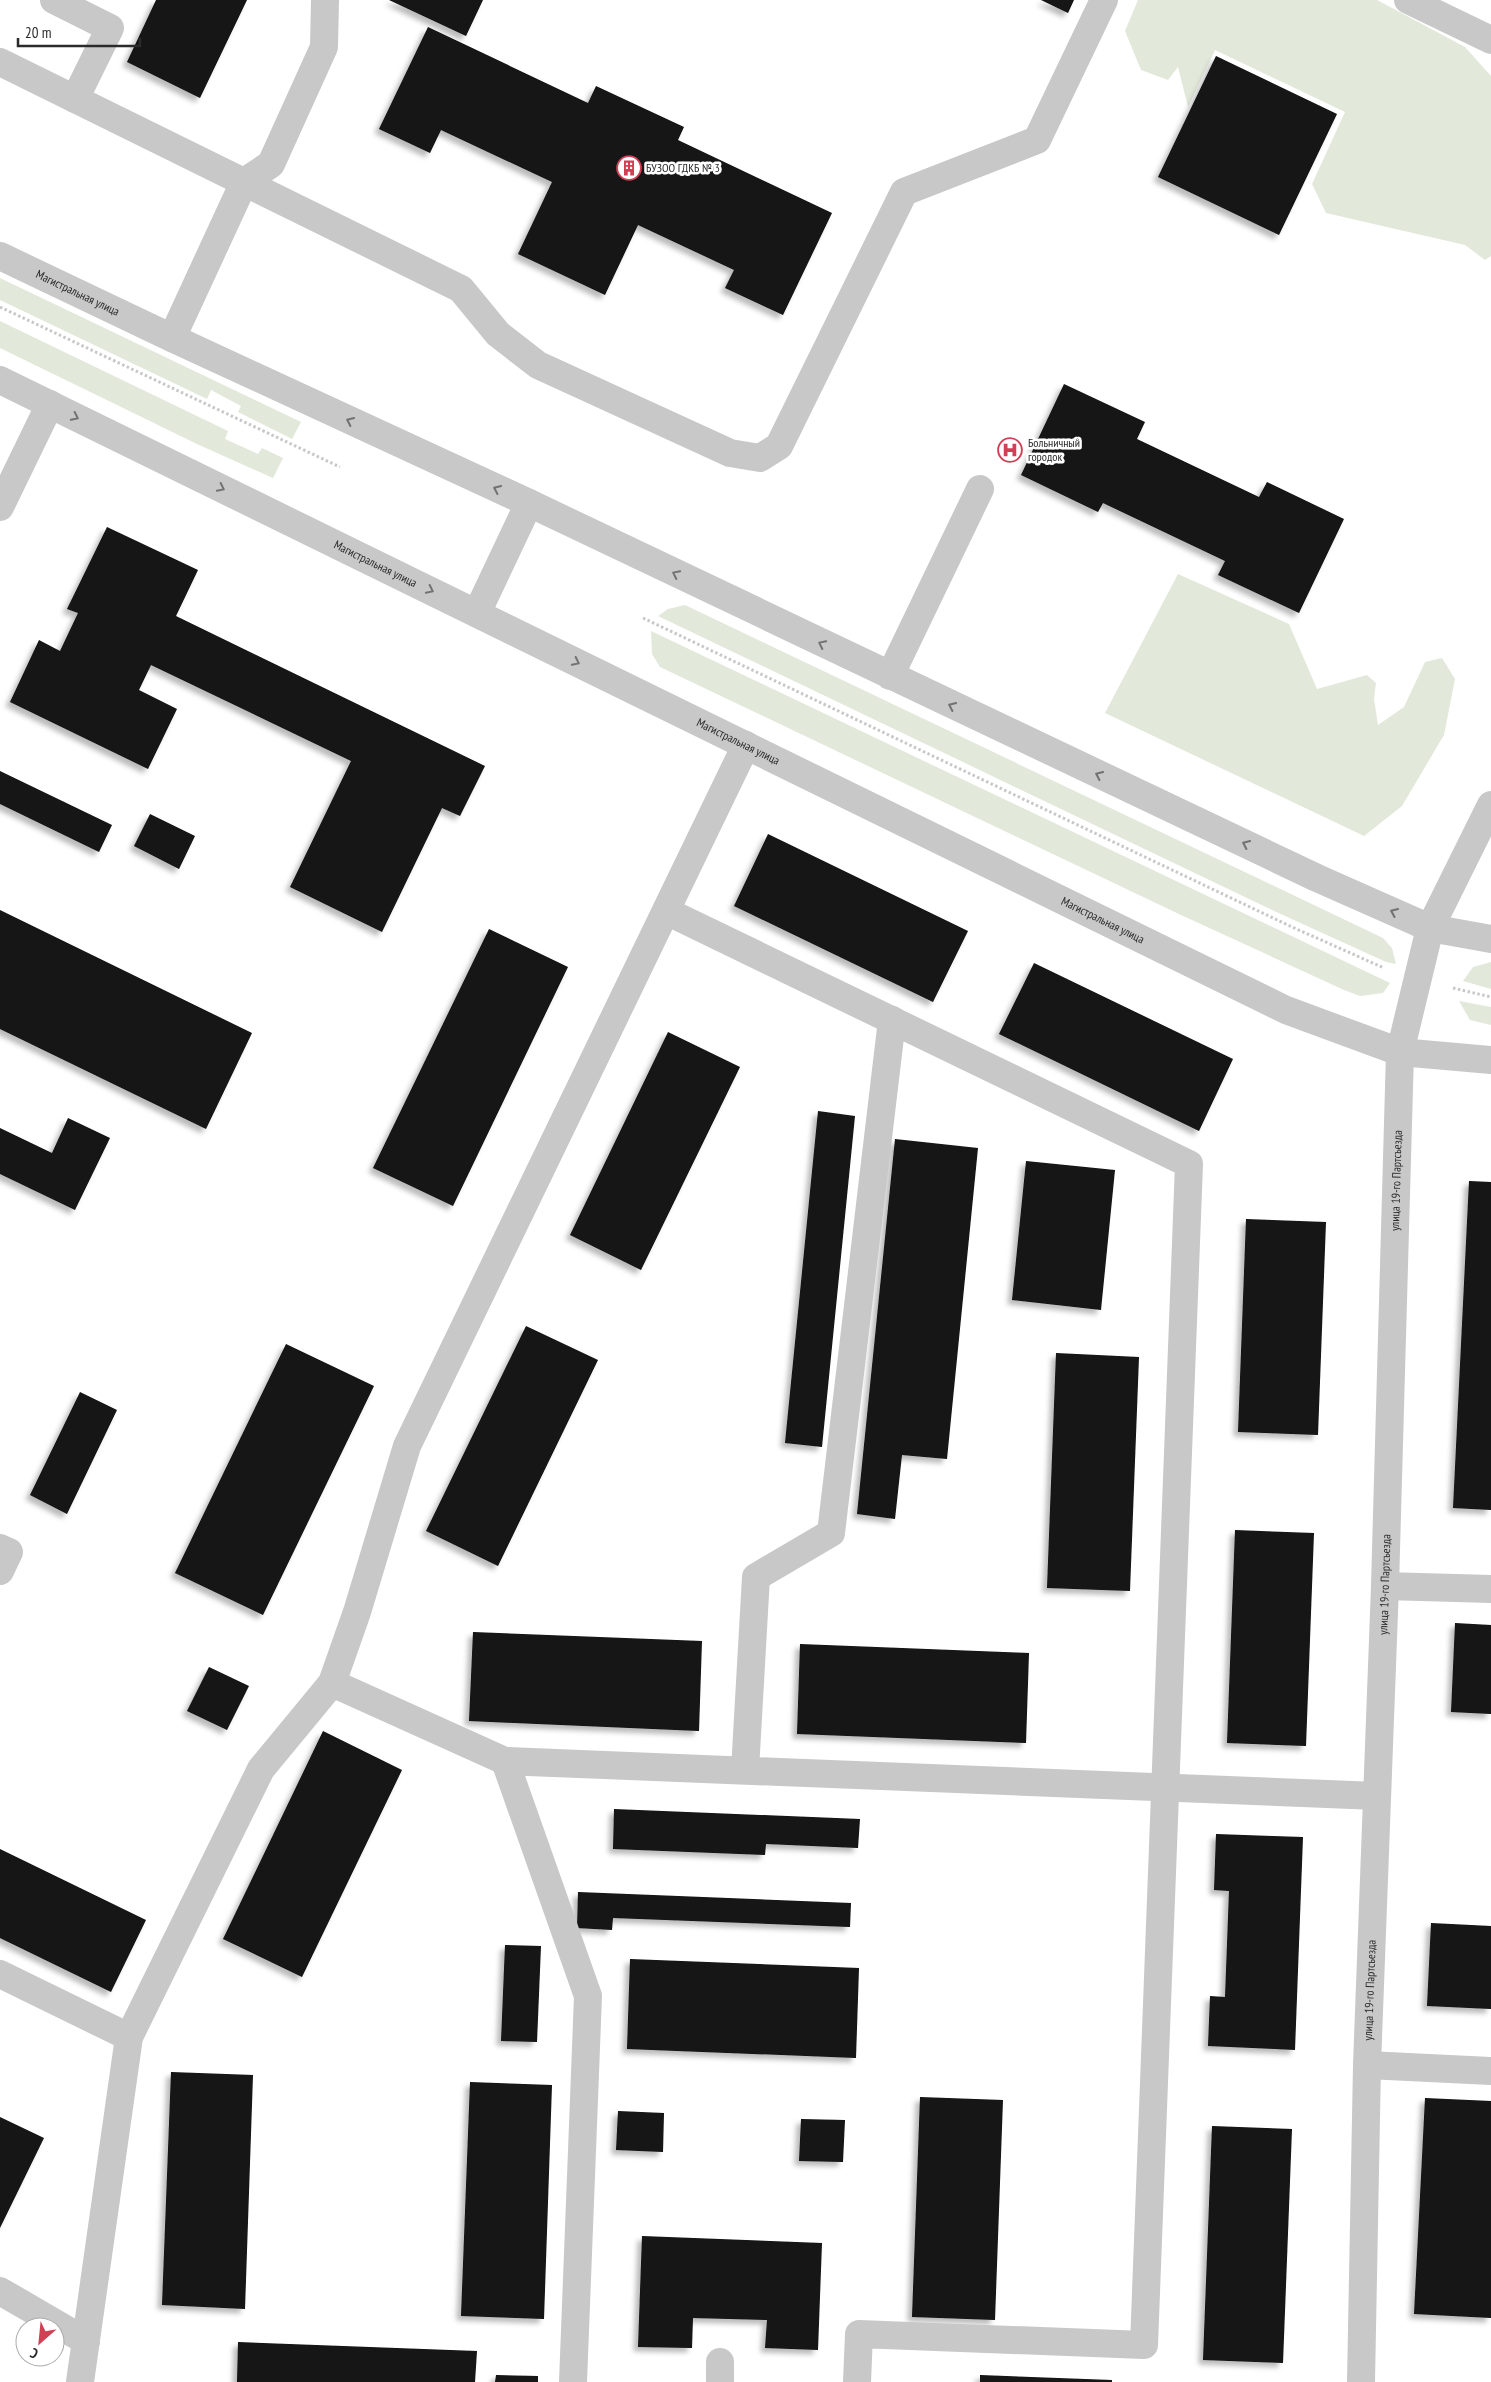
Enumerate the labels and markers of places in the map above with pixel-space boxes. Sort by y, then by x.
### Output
building icon: БУЗОО ГДКБ № 3 [616,155,642,181]
place label: БУЗОО ГДКБ № 3 [646,160,720,175]
place label: Больничный городок [1028,435,1080,464]
hospital icon: Больничный городок [997,437,1023,463]

